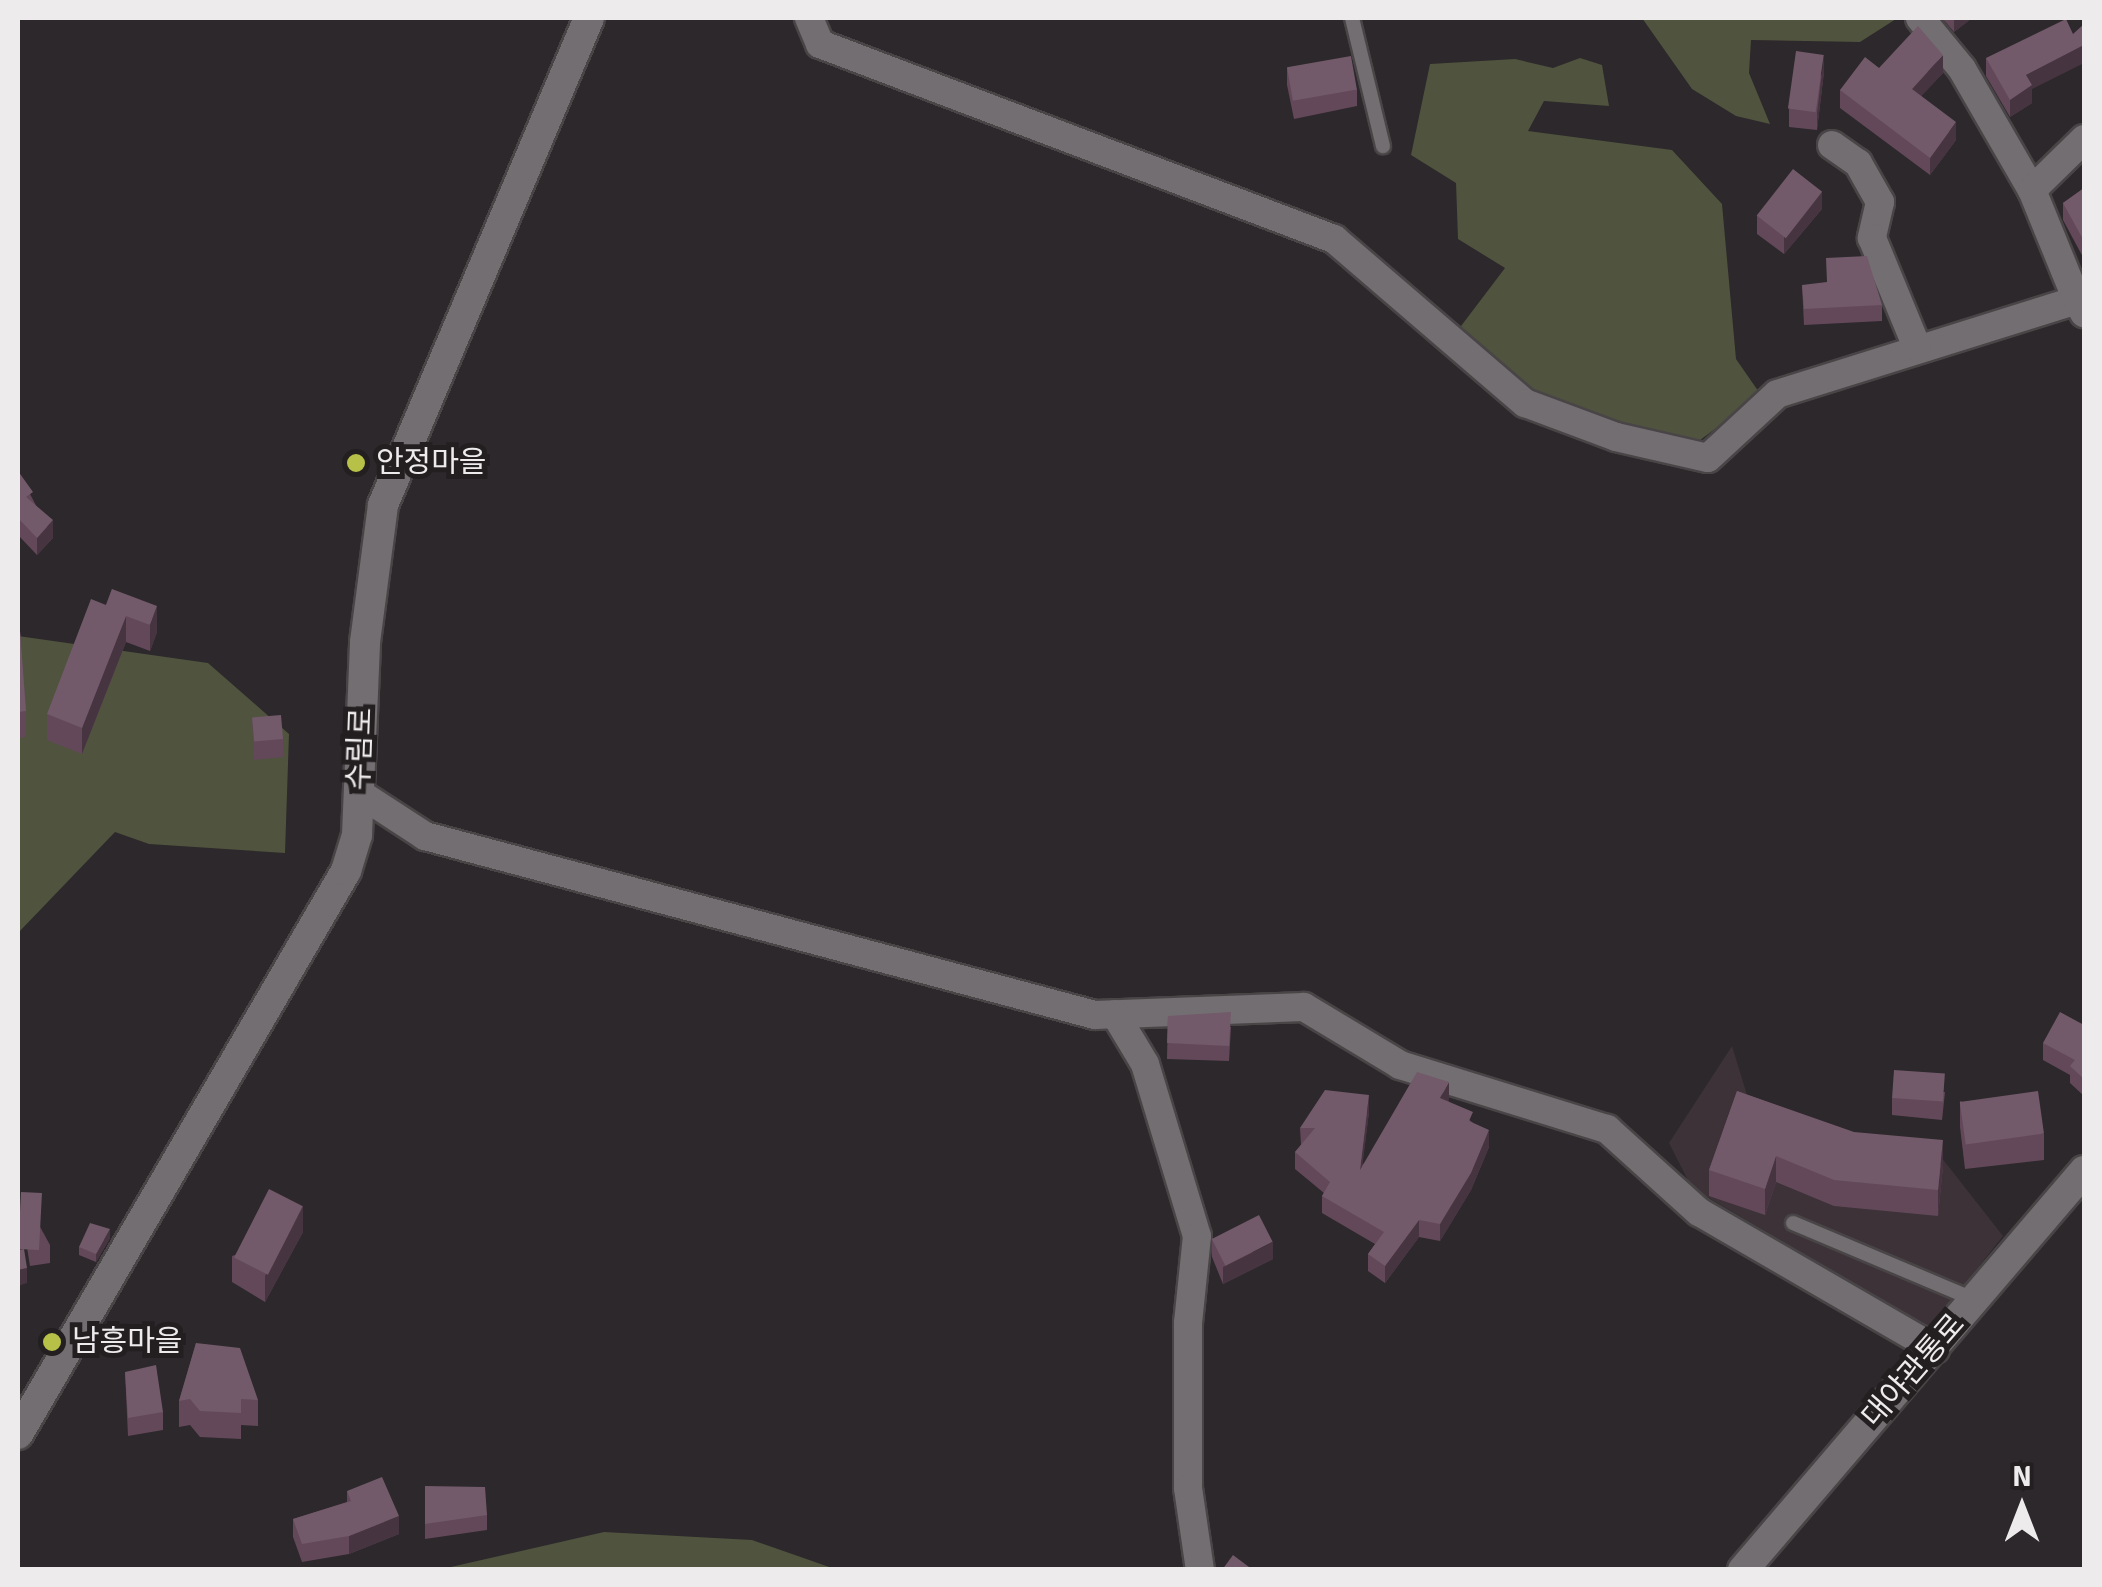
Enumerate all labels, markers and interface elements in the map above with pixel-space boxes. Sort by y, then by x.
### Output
place label: 안정마을 [376,445,486,481]
marker: 안정마을 [345,452,367,474]
street label: 수림로 [342,707,380,791]
street label: 대야관통로 [1855,1307,1973,1435]
place label: 남흥마을 [72,1324,182,1360]
marker: 남흥마을 [41,1331,63,1353]
north arrow [1972,1457,2072,1557]
text: N [2012,1460,2032,1494]

